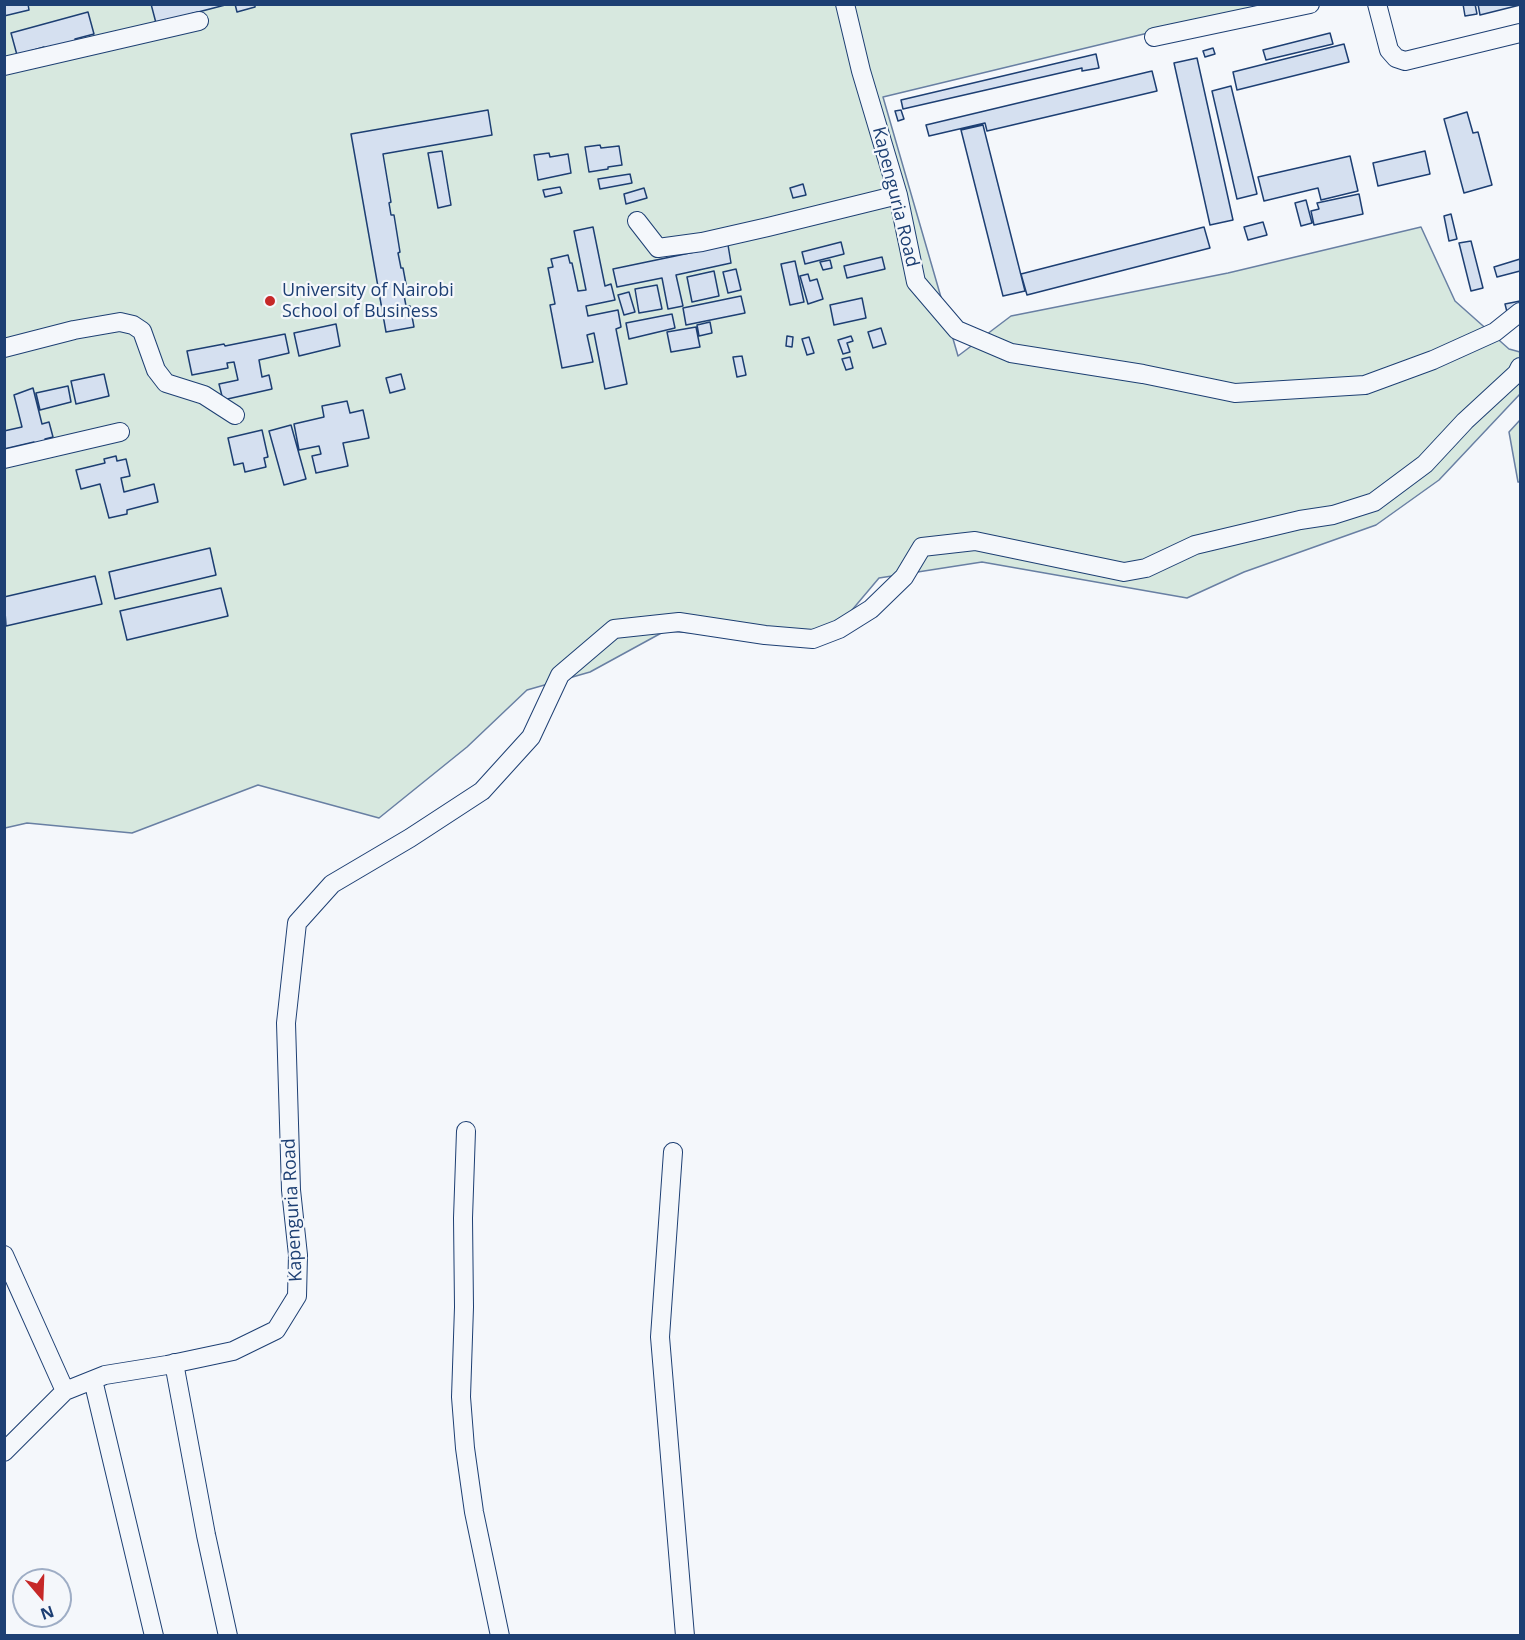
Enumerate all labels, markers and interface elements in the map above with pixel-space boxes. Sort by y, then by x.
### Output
street label: Kapenguria Road [867,125,923,269]
place label: University of Nairobi School of Business [282,280,454,322]
marker: University of Nairobi School of Business [263,294,277,308]
street label: Kapenguria Road [278,1138,308,1282]
north arrow [12,1568,72,1628]
text: N [37,1601,57,1626]

